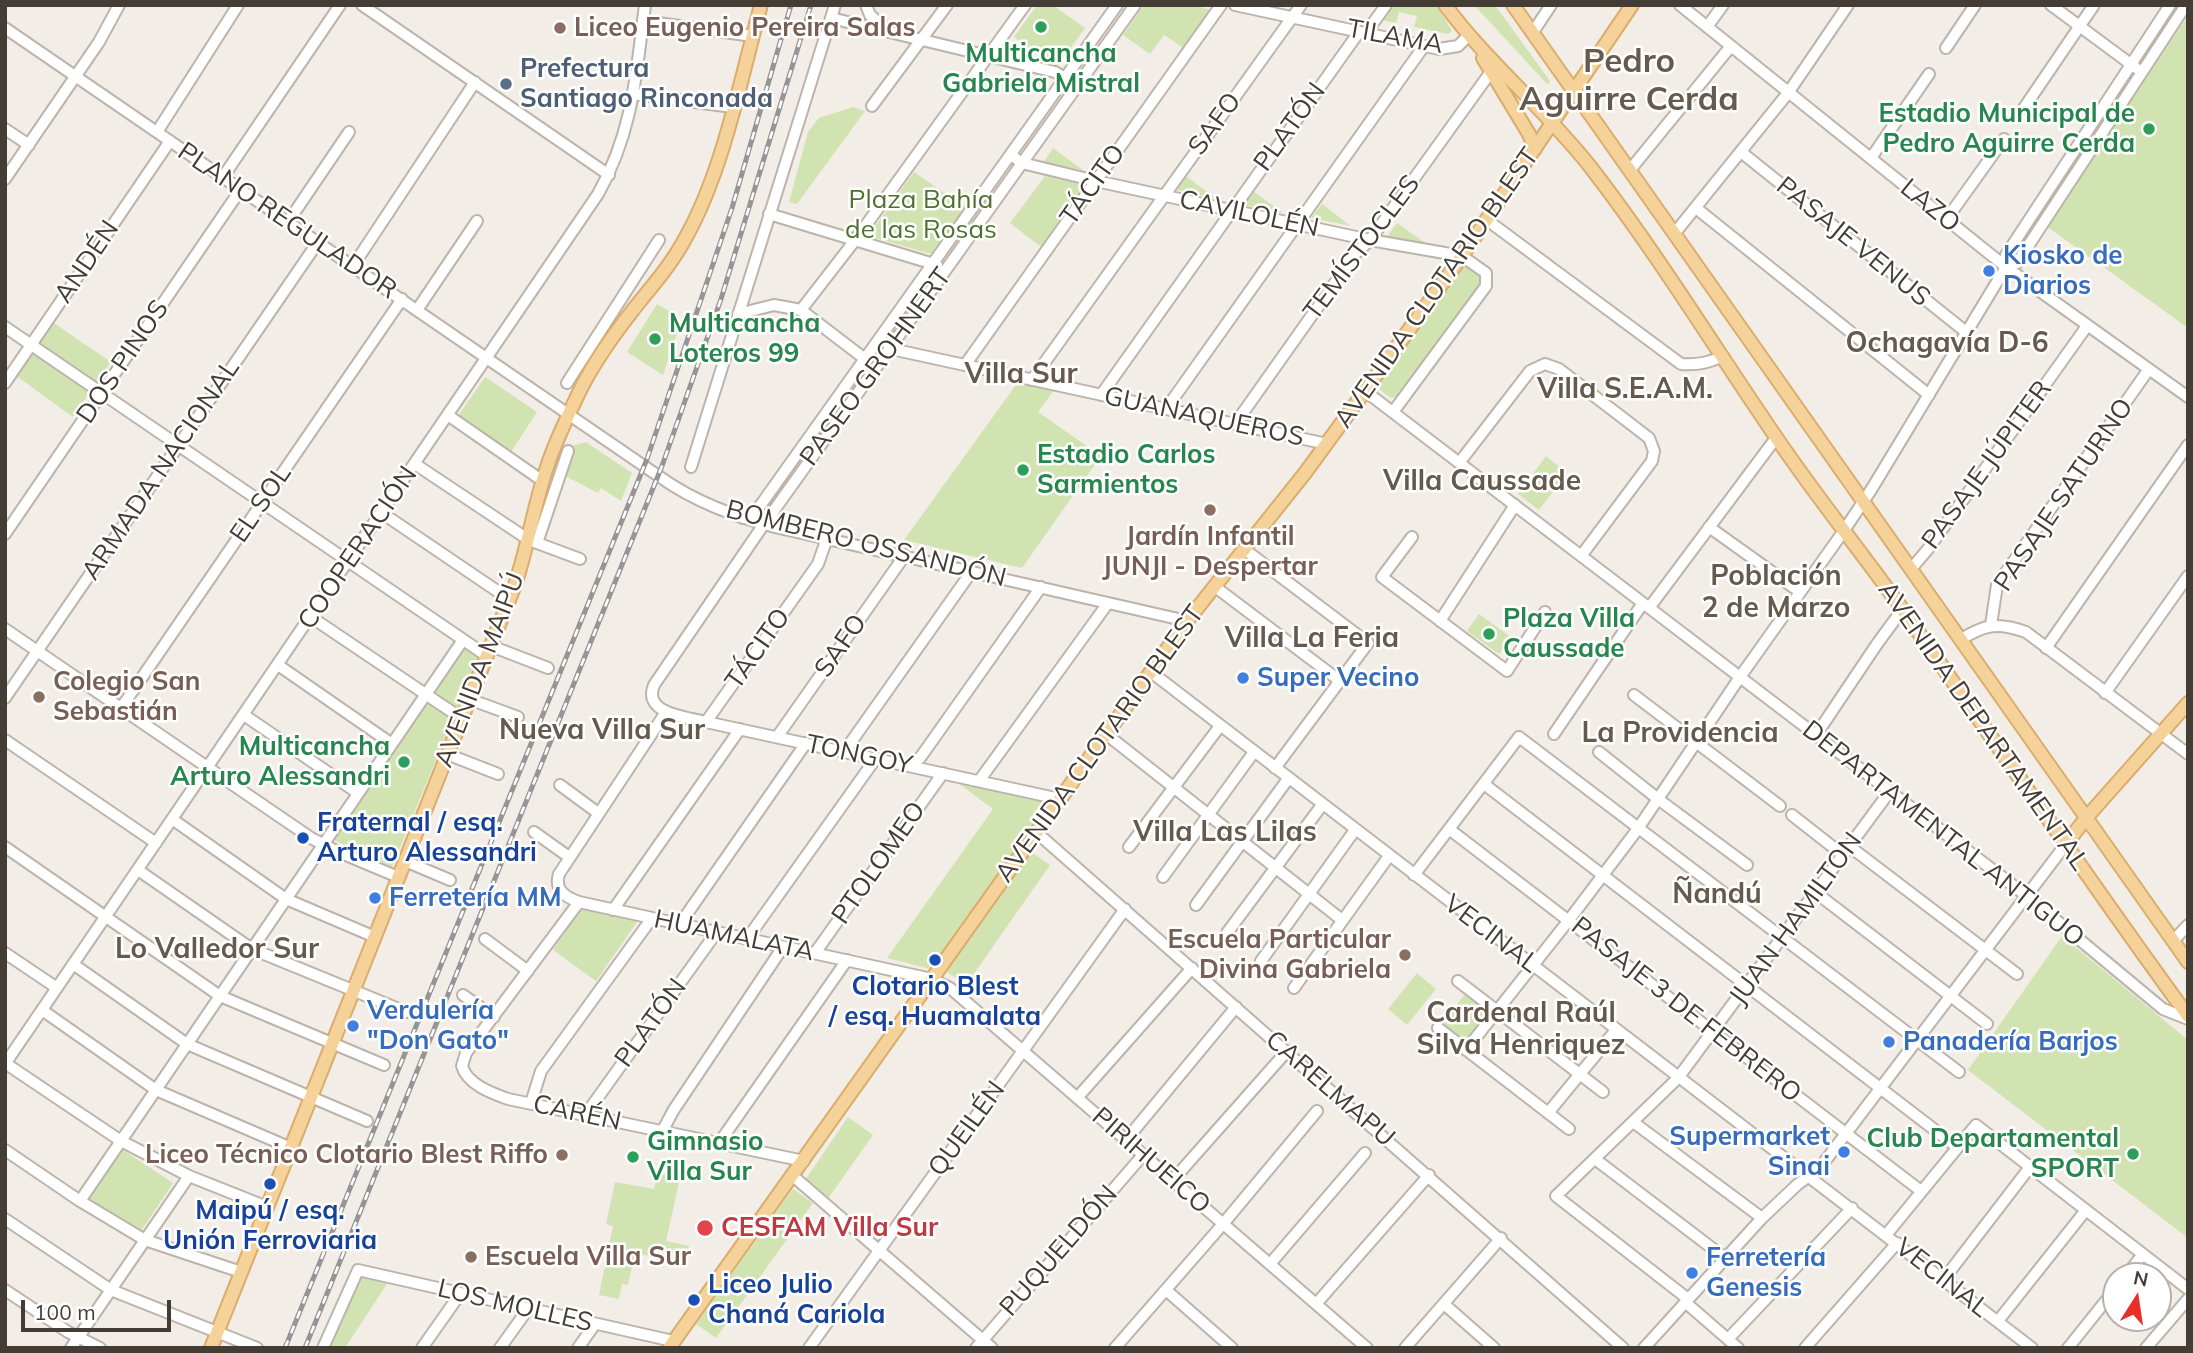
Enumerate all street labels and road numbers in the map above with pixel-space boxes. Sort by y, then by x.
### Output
street label: TILAMA [1345,13,1445,61]
street label: PLATÓN [1247,77,1333,177]
street label: SAFO [1182,87,1248,161]
street label: PLANO REGULADOR [172,136,402,306]
street label: TÁCITO [1054,139,1132,231]
street label: AVENIDA CLOTARIO BLEST [1328,142,1546,434]
street label: TEMÍSTOCLES [1297,169,1427,327]
street label: PASAJE VENUS [1770,171,1936,313]
street label: LAZO [1894,173,1966,239]
street label: CAVILOLÉN [1176,184,1322,244]
street label: ANDÉN [48,215,126,309]
street label: PASEO GROHNERT [794,262,958,472]
street label: DOS PINOS [70,294,176,430]
street label: ARMADA NACIONAL [76,354,246,586]
street label: PASAJE JÚPITER [1915,375,2059,555]
street label: GUANAQUEROS [1101,381,1307,453]
street label: PASAJE SATURNO [1988,393,2140,597]
street label: EL SOL [224,459,298,549]
street label: COOPERACIÓN [292,460,424,636]
street label: BOMBERO OSSANDÓN [723,494,1009,594]
street label: AVENIDA MAIPÚ [428,568,532,772]
street label: AVENIDA DEPARTAMENTAL [1871,576,2095,876]
street label: AVENIDA CLOTARIO BLEST [989,599,1211,889]
street label: TÁCITO [719,603,797,695]
street label: SAFO [808,609,874,683]
street label: DEPARTAMENTAL ANTIGUO [1796,714,2090,954]
street label: TONGOY [803,729,915,781]
street label: PTOLOMEO [826,796,932,930]
street label: JUAN HAMILTON [1723,827,1869,1011]
street label: VECINAL [1437,888,1545,980]
street label: HUAMALATA [651,904,817,968]
street label: PASAJE 3 DE FEBRERO [1565,911,1807,1109]
street label: PLATÓN [608,973,694,1073]
street label: CARELMAPU [1259,1024,1401,1154]
street label: QUEILÉN [922,1075,1012,1183]
street label: CARÉN [530,1088,624,1138]
street label: PIRIHUEICO [1085,1101,1217,1221]
street label: PUQUELDÓN [994,1179,1124,1323]
street label: VECINAL [1889,1232,1995,1324]
street label: LOS MOLLES [434,1273,596,1339]

